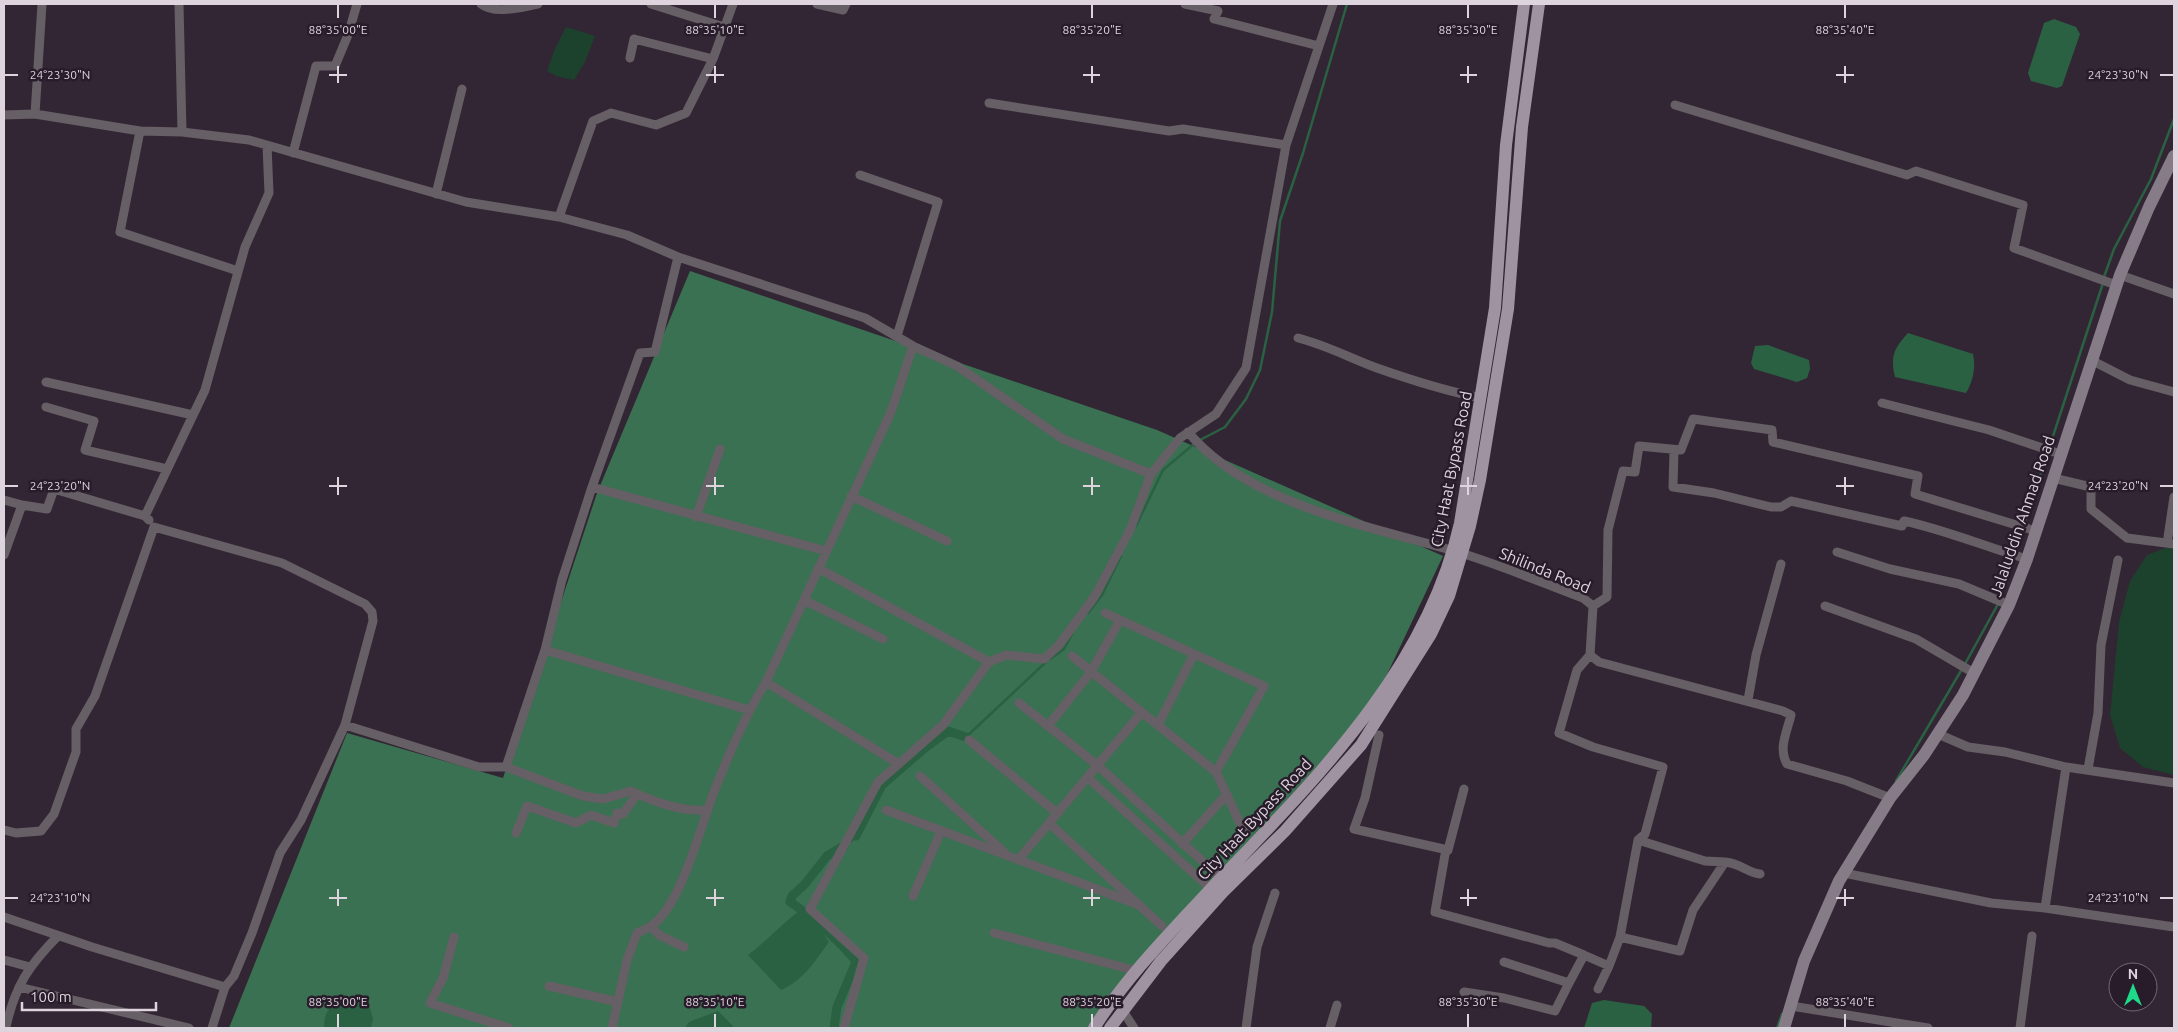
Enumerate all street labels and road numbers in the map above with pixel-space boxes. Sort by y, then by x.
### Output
street label: City Haat Bypass Road [1427,389,1475,549]
street label: Jalaluddin Ahmad Road [1986,433,2058,599]
street label: Shilinda Road [1497,544,1593,596]
street label: City Haat Bypass Road [1193,755,1315,883]

